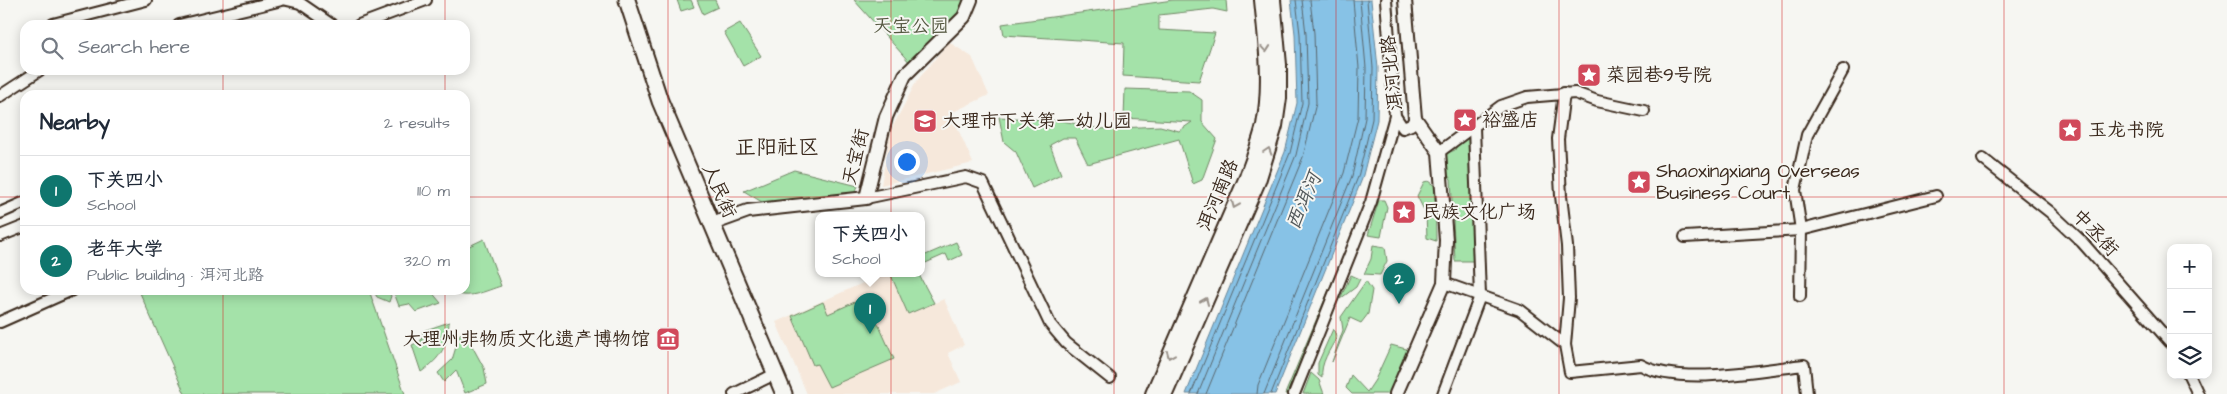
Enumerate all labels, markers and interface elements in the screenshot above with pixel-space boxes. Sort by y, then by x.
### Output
park label: 天宝公园 [873,13,949,40]
search box [20,20,470,75]
icon: search [38,34,66,62]
text: Search here [78,34,190,61]
street label: 洱河北路 [1375,34,1409,112]
one-way arrow [1261,45,1272,53]
place icon: 菜园巷9号院 [1576,62,1602,88]
place label: 菜园巷9号院 [1606,62,1712,89]
place icon: 裕盛店 [1452,107,1478,133]
place label: 裕盛店 [1482,107,1539,134]
text: Nearby [40,108,110,137]
school or university icon: 大理市下关第一幼儿园 [912,108,938,134]
place label: 大理市下关第一幼儿园 [942,108,1132,135]
text: 2 results [384,112,450,134]
place icon: 玉龙书院 [2057,117,2083,143]
place label: 玉龙书院 [2088,117,2164,144]
street label: 天宝街 [836,126,876,188]
district label: 正阳社区 [735,133,819,162]
one-way arrow [1262,147,1272,156]
your location [894,149,920,175]
street label: 洱河南路 [1191,155,1245,235]
place label: Shaoxingxiang Overseas Business Court [1656,158,1860,207]
street label: 人民街 [695,159,743,223]
water label: 西洱河 [1279,165,1330,234]
text: 下关四小 [87,167,163,194]
place icon: Shaoxingxiang Overseas Business Court [1626,169,1652,195]
text: 1 [55,180,57,202]
text: 110 m [417,180,450,202]
text: School [87,194,136,216]
place icon: 民族文化广场 [1391,199,1417,225]
place label: 民族文化广场 [1422,199,1536,226]
one-way arrow [1230,201,1240,209]
street label: 中丞街 [2065,203,2125,263]
popup [815,212,925,277]
text: 下关四小 [832,221,908,248]
text: 老年大学 [87,236,163,263]
map controls [2167,244,2212,379]
button: + [2167,244,2212,289]
text: School [832,248,881,270]
text: 2 [51,250,61,272]
text: 320 m [404,250,450,272]
pin: 2 [1383,263,1415,304]
text: Public building · 洱河北路 [87,264,264,286]
button: − [2167,289,2212,334]
pin: 1 [854,293,886,334]
one-way arrow [1199,297,1210,306]
place label: 大理州非物质文化遗产博物馆 [403,326,650,353]
museum icon: 大理州非物质文化遗产博物馆 [655,326,681,352]
button: layers [2167,334,2212,379]
one-way arrow [1165,350,1176,359]

